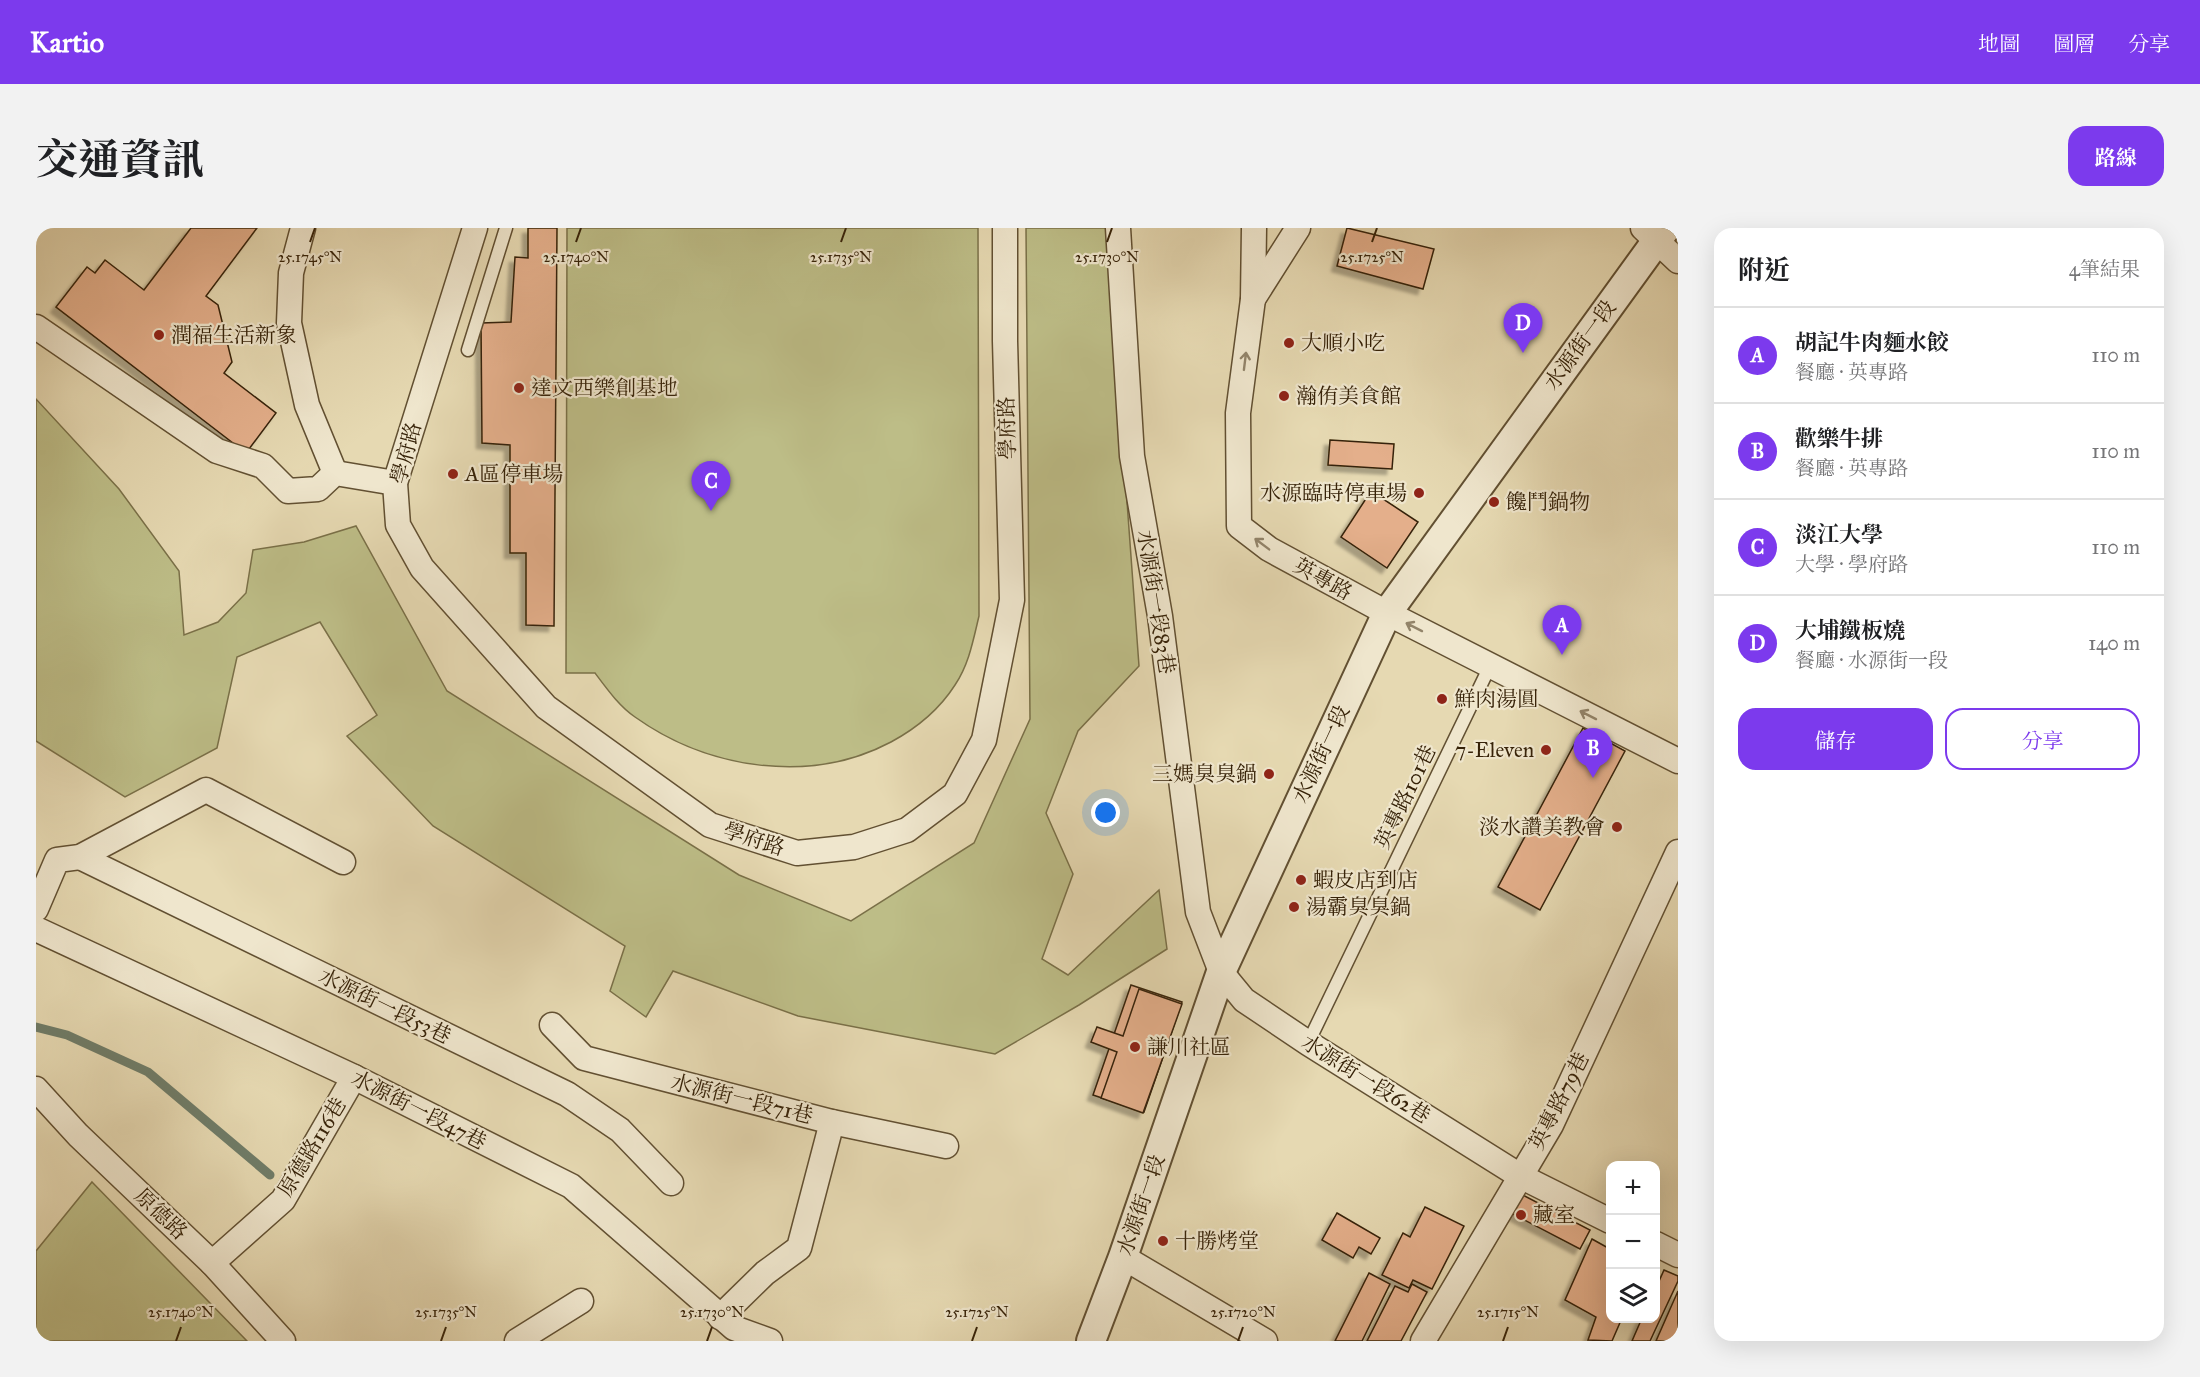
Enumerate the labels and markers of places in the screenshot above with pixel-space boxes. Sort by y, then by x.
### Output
pin: D [1504,304,1542,353]
place label: 潤福生活新象 [171,322,297,348]
marker: 潤福生活新象 [152,328,166,342]
place label: 大順小吃 [1301,330,1385,356]
marker: 大順小吃 [1282,336,1296,350]
place label: 達文西樂創基地 [531,375,678,401]
marker: 達文西樂創基地 [512,381,526,395]
place label: 瀚侑美食館 [1296,383,1401,409]
marker: 瀚侑美食館 [1277,389,1291,403]
place label: A區停車場 [464,461,563,487]
pin: C [692,462,730,511]
marker: A區停車場 [446,467,460,481]
place label: 水源臨時停車場 [1260,480,1407,506]
marker: 水源臨時停車場 [1412,486,1426,500]
place label: 饞鬥鍋物 [1506,489,1590,515]
marker: 饞鬥鍋物 [1487,495,1501,509]
pin: A [1542,606,1582,655]
place label: 鮮肉湯圓 [1454,686,1538,712]
marker: 鮮肉湯圓 [1435,692,1449,706]
pin: B [1574,728,1612,778]
place label: 7-Eleven [1455,737,1534,763]
marker: 7-Eleven [1539,743,1553,757]
place label: 三媽臭臭鍋 [1152,761,1257,787]
marker: 三媽臭臭鍋 [1262,767,1276,781]
place label: 淡水讚美教會 [1479,814,1605,840]
marker: 淡水讚美教會 [1610,820,1624,834]
place label: 蝦皮店到店 [1313,867,1418,893]
marker: 蝦皮店到店 [1294,873,1308,887]
place label: 湯霸臭臭鍋 [1306,894,1411,920]
marker: 湯霸臭臭鍋 [1287,900,1301,914]
place label: 謙川社區 [1147,1034,1231,1060]
marker: 謙川社區 [1128,1040,1142,1054]
place label: 藏室 [1533,1202,1575,1228]
marker: 藏室 [1514,1208,1528,1222]
place label: 十勝烤堂 [1175,1228,1259,1254]
marker: 十勝烤堂 [1156,1234,1170,1248]

